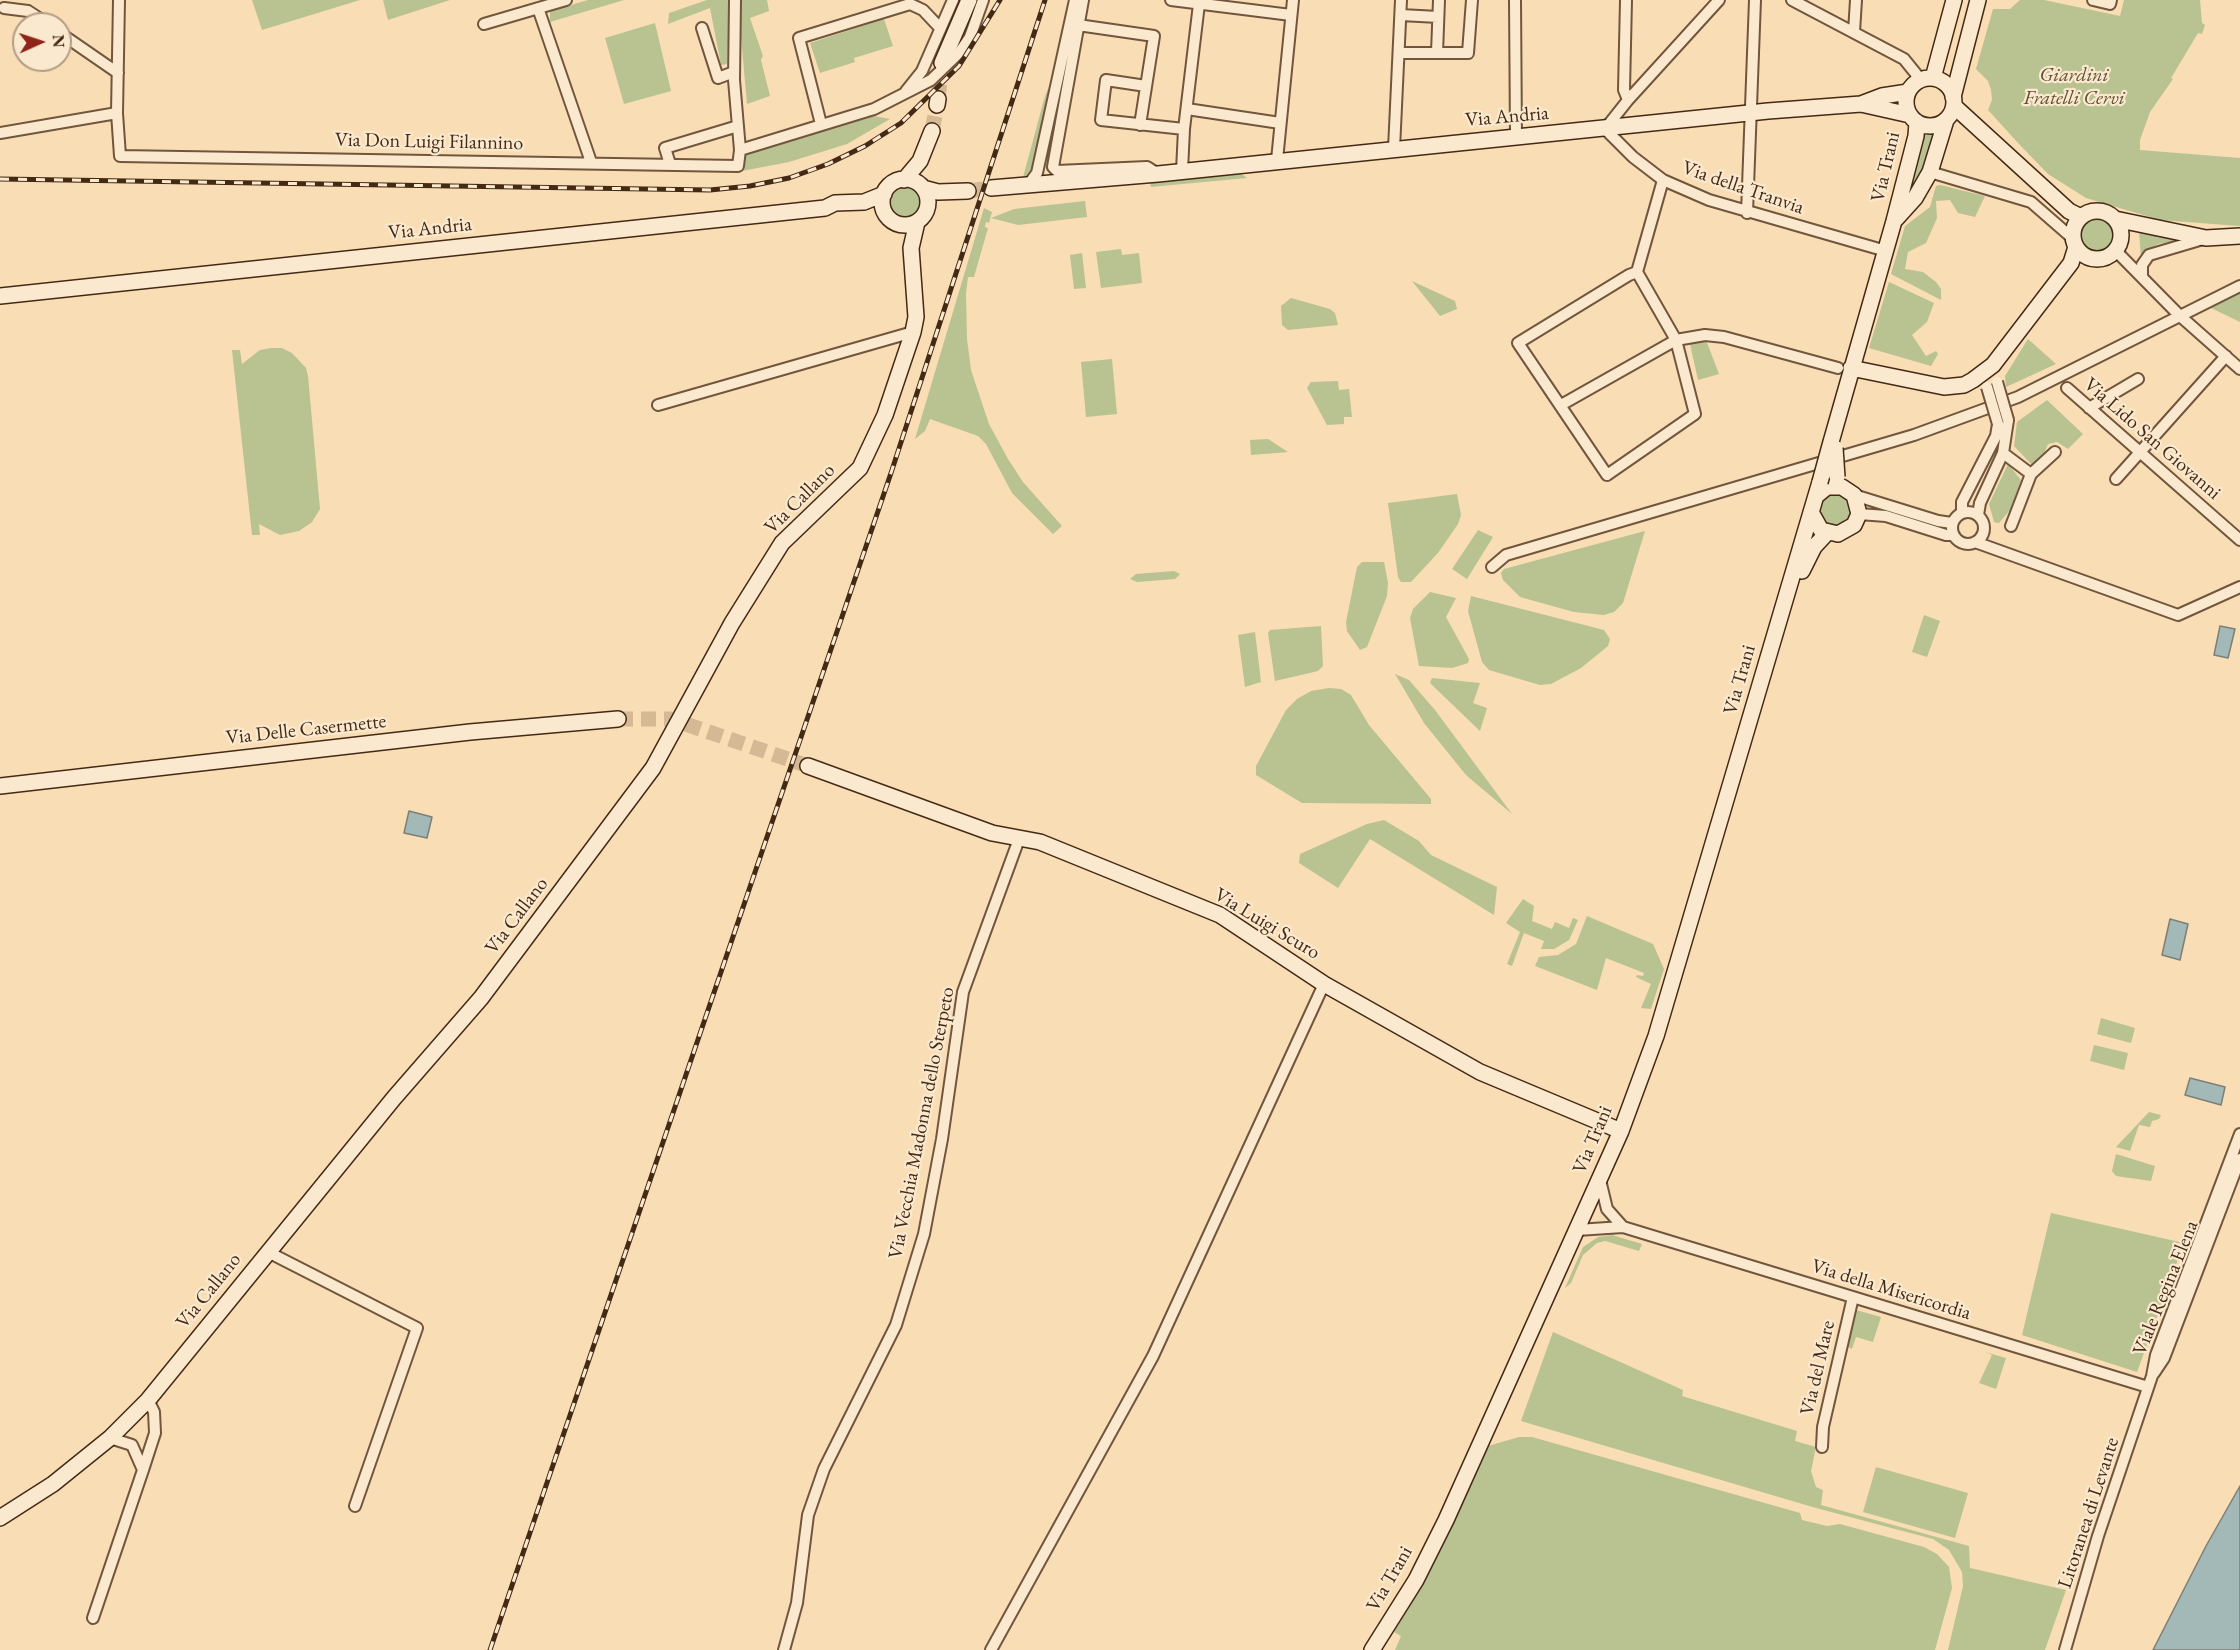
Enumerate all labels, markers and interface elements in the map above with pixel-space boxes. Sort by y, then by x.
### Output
north arrow [12,12,72,72]
text: N [48,34,69,48]
park label: Giardini Fratelli Cervi [2023,64,2125,111]
street label: Via Andria [1464,101,1550,133]
street label: Via Don Luigi Filannino [335,128,523,156]
street label: Via Trani [1866,129,1906,205]
street label: Via della Tranvia [1679,156,1807,220]
street label: Via Andria [387,213,473,245]
street label: Via Lido San Giovanni [2079,373,2225,505]
street label: Via Callano [760,459,840,539]
street label: Via Trani [1719,642,1761,718]
street label: Via Delle Casermette [225,710,387,750]
street label: Via Callano [480,873,554,959]
street label: Via Luigi Scuro [1210,883,1324,965]
street label: Via Vecchia Madonna dello Sterpeto [884,985,960,1261]
street label: Via Trani [1568,1102,1618,1178]
street label: Viale Regina Elena [2128,1217,2204,1359]
street label: Via Callano [171,1248,247,1334]
street label: Via della Misericordia [1808,1254,1974,1326]
street label: Via del Mare [1795,1318,1841,1418]
street label: Litoranea di Levante [2053,1434,2125,1592]
street label: Via Trani [1362,1542,1418,1616]

